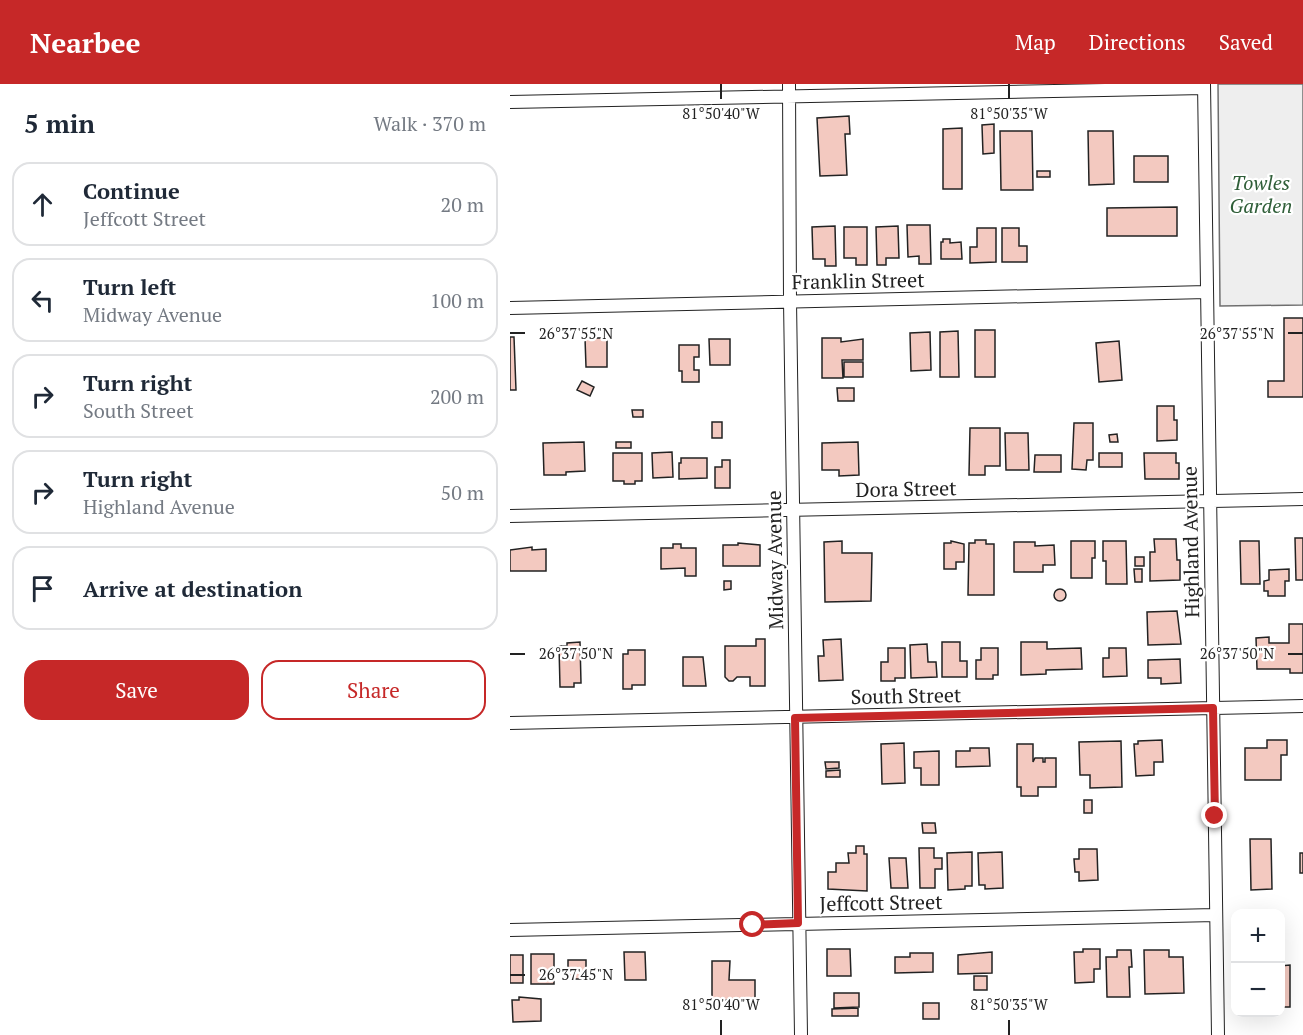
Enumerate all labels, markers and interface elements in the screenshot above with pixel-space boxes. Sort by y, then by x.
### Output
text: Nearbee [30,24,140,61]
text: Map [1015,28,1056,56]
text: Directions [1089,28,1186,56]
text: Saved [1219,28,1273,56]
text: 81°50'40"W [682,103,761,123]
text: 81°50'35"W [970,103,1049,123]
text: 5 min [24,106,95,140]
text: Walk · 370 m [374,110,486,137]
park label: Towles Garden [1230,169,1292,219]
text: Continue [83,176,180,205]
icon: ahead [26,188,59,221]
text: 20 m [441,191,484,218]
text: Jeffcott Street [83,205,206,232]
street label: Franklin Street [791,266,925,295]
text: Turn left [83,272,176,301]
icon: left [26,284,59,317]
text: 100 m [430,287,484,314]
text: Midway Avenue [83,301,222,328]
text: 26°37'55"N [539,323,613,343]
text: 26°37'55"N [1200,323,1274,343]
text: Turn right [83,368,192,397]
icon: right [26,380,59,413]
text: 200 m [430,383,484,410]
text: South Street [83,397,194,424]
text: Turn right [83,464,192,493]
street label: Highland Avenue [1176,466,1205,618]
street label: Dora Street [855,474,957,503]
icon: right [26,476,59,509]
text: 50 m [441,479,484,506]
street label: Midway Avenue [760,490,789,630]
text: Highland Avenue [83,493,235,520]
icon: arrive [26,572,59,605]
text: Arrive at destination [83,574,302,603]
text: 26°37'50"N [539,643,613,663]
text: 26°37'50"N [1200,643,1274,663]
button: Save [24,660,249,720]
button: Share [261,660,486,720]
street label: South Street [850,681,962,710]
route end [1201,802,1227,828]
street label: Jeffcott Street [819,888,943,917]
map controls [1231,909,1285,1017]
button: + [1231,909,1285,963]
route start [739,911,765,937]
button: − [1231,963,1285,1017]
text: 26°37'45"N [539,964,613,984]
text: 81°50'40"W [682,994,761,1014]
text: 81°50'35"W [970,994,1049,1014]

